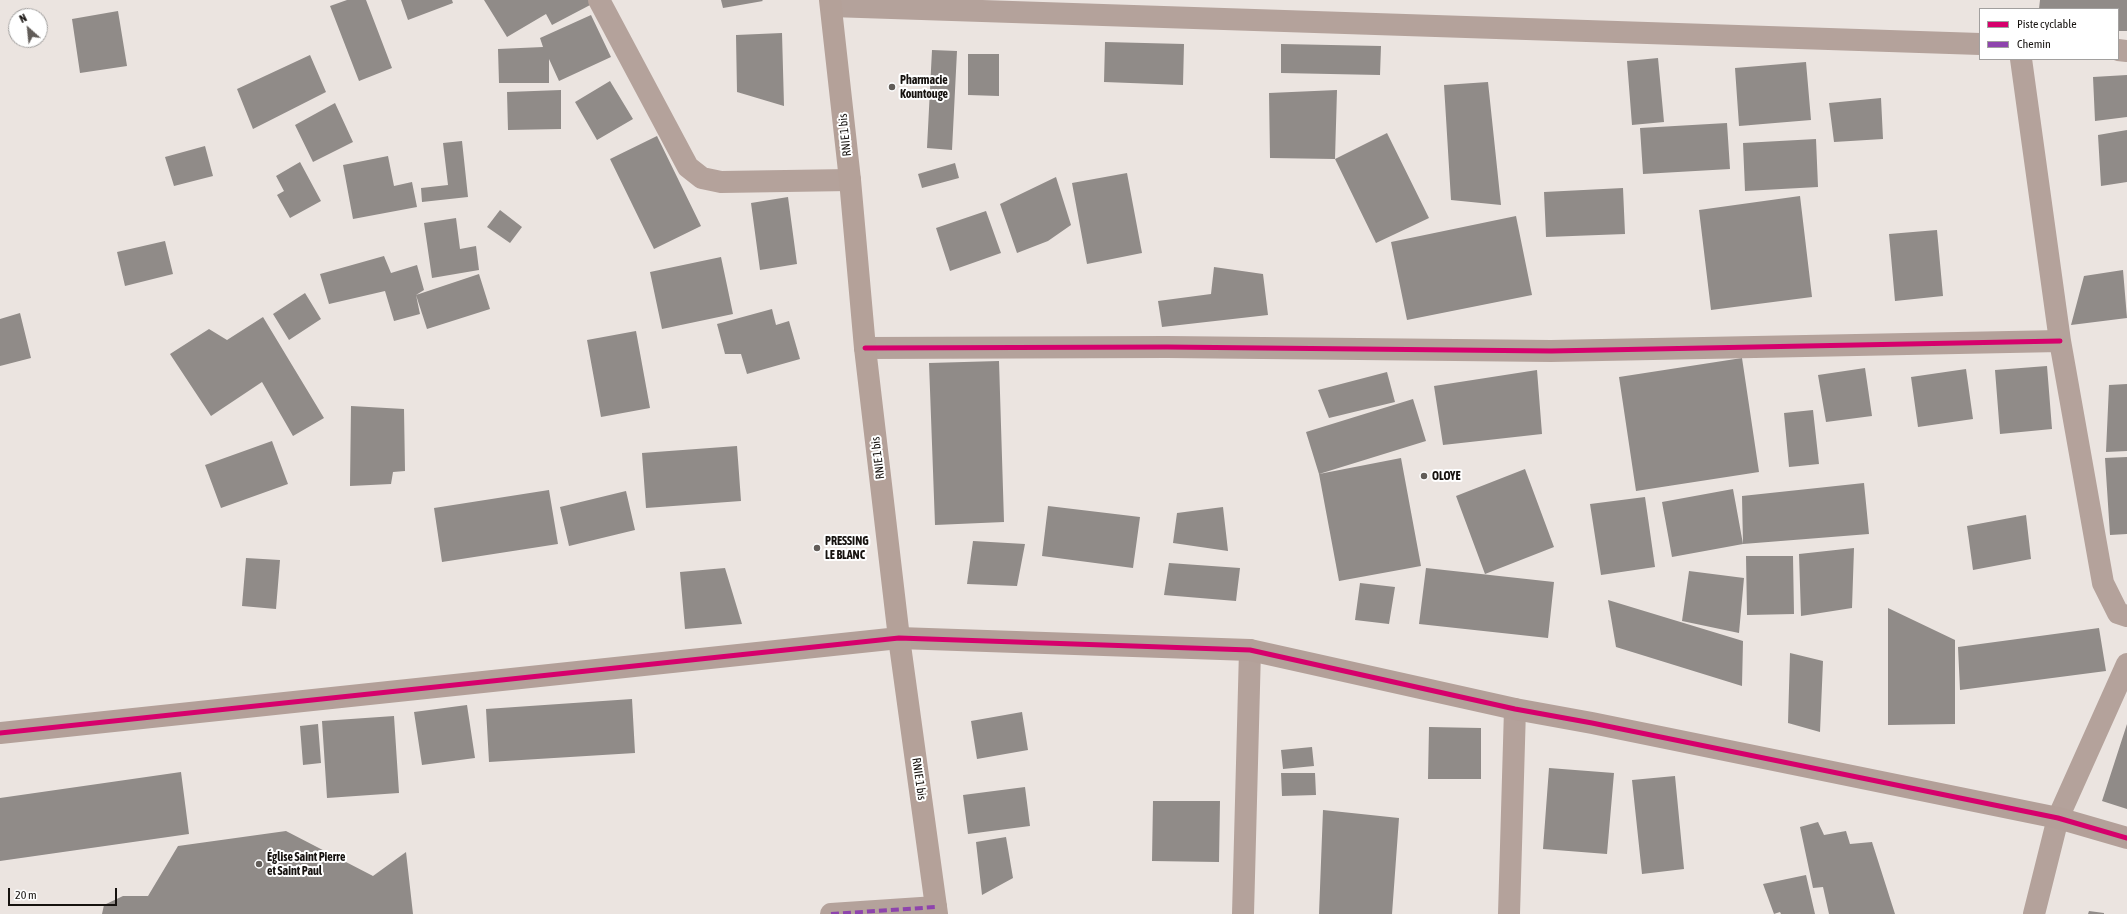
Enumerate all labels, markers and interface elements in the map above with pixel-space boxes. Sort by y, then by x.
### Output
north arrow [8,8,48,48]
legend [1979,8,2119,60]
text: N [17,11,29,25]
text: Piste cyclable [2017,17,2077,31]
text: Chemin [2017,37,2051,51]
place label: Pharmacie Kountouge [900,73,948,101]
marker: Pharmacie Kountouge [887,82,897,92]
street label: RNIE 1 bis [836,113,854,157]
street label: RNIE 1 bis [868,436,888,480]
place label: OLOYE [1432,469,1461,483]
marker: OLOYE [1419,471,1429,481]
place label: PRESSING LE BLANC [825,534,869,562]
marker: PRESSING LE BLANC [812,543,822,553]
street label: RNIE 1 bis [909,757,929,801]
place label: Église Saint Pierre et Saint Paul [267,850,345,878]
marker: Église Saint Pierre et Saint Paul [254,859,264,869]
scale bar [10,880,119,906]
text: 20 m [15,888,37,902]

